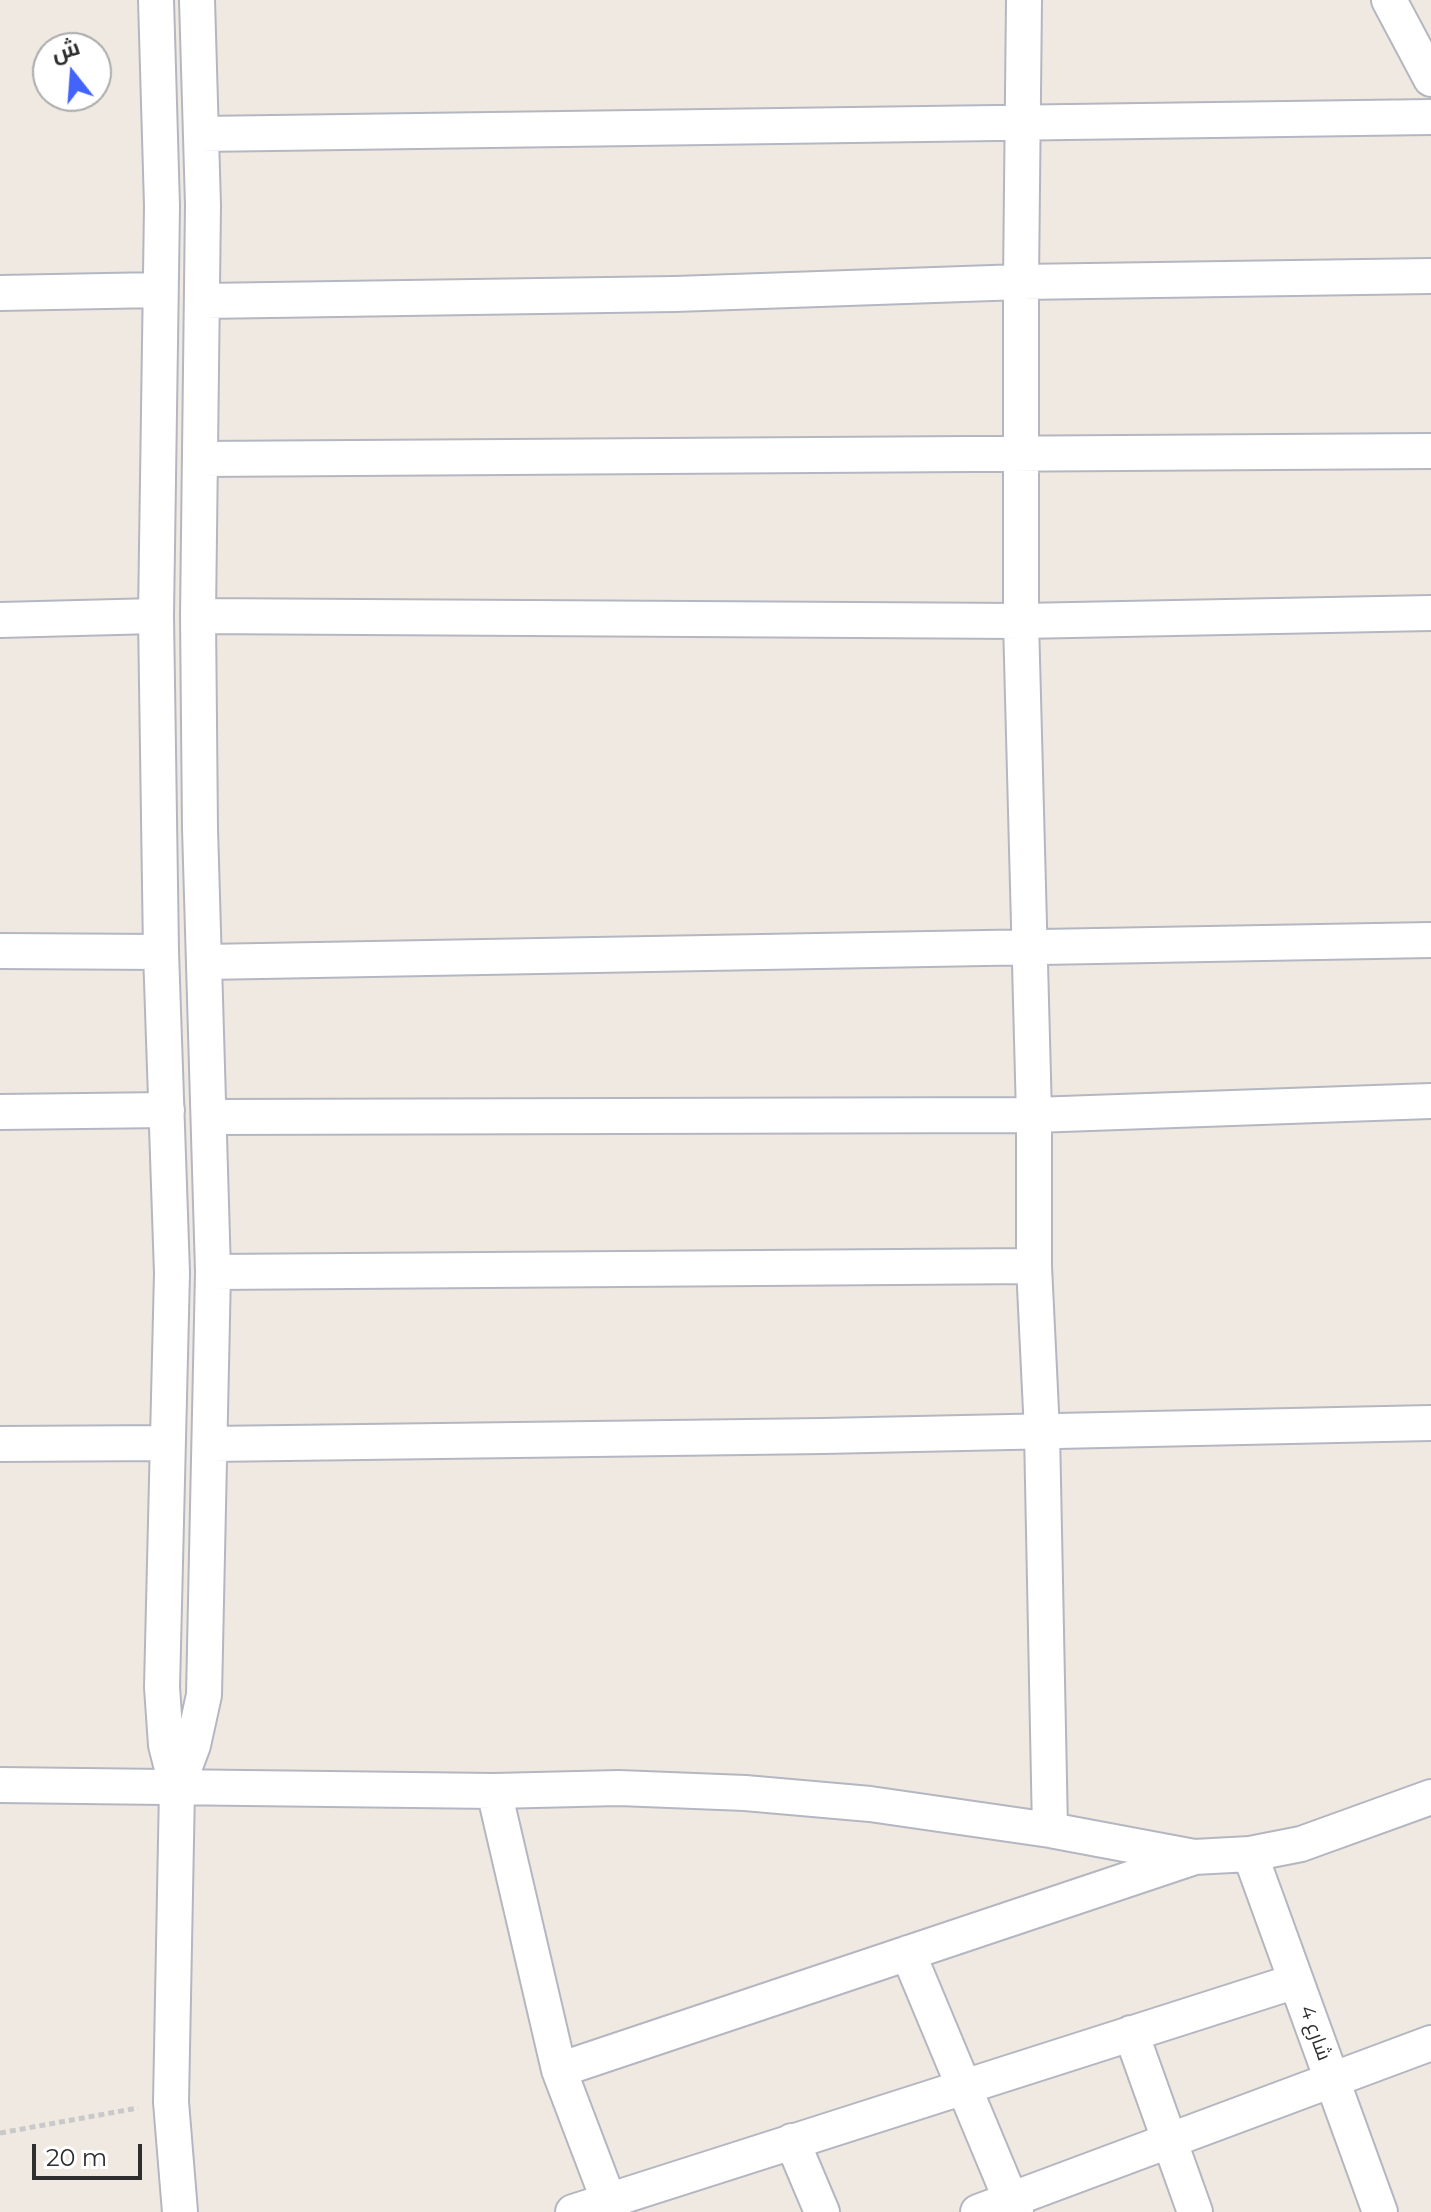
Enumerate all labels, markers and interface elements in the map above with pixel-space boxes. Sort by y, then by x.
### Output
north arrow [32,32,112,112]
text: ش [48,33,83,68]
street label: شارع 4 [1294,2002,1336,2064]
scale bar [36,2128,146,2178]
text: 20 m [46,2143,107,2172]

